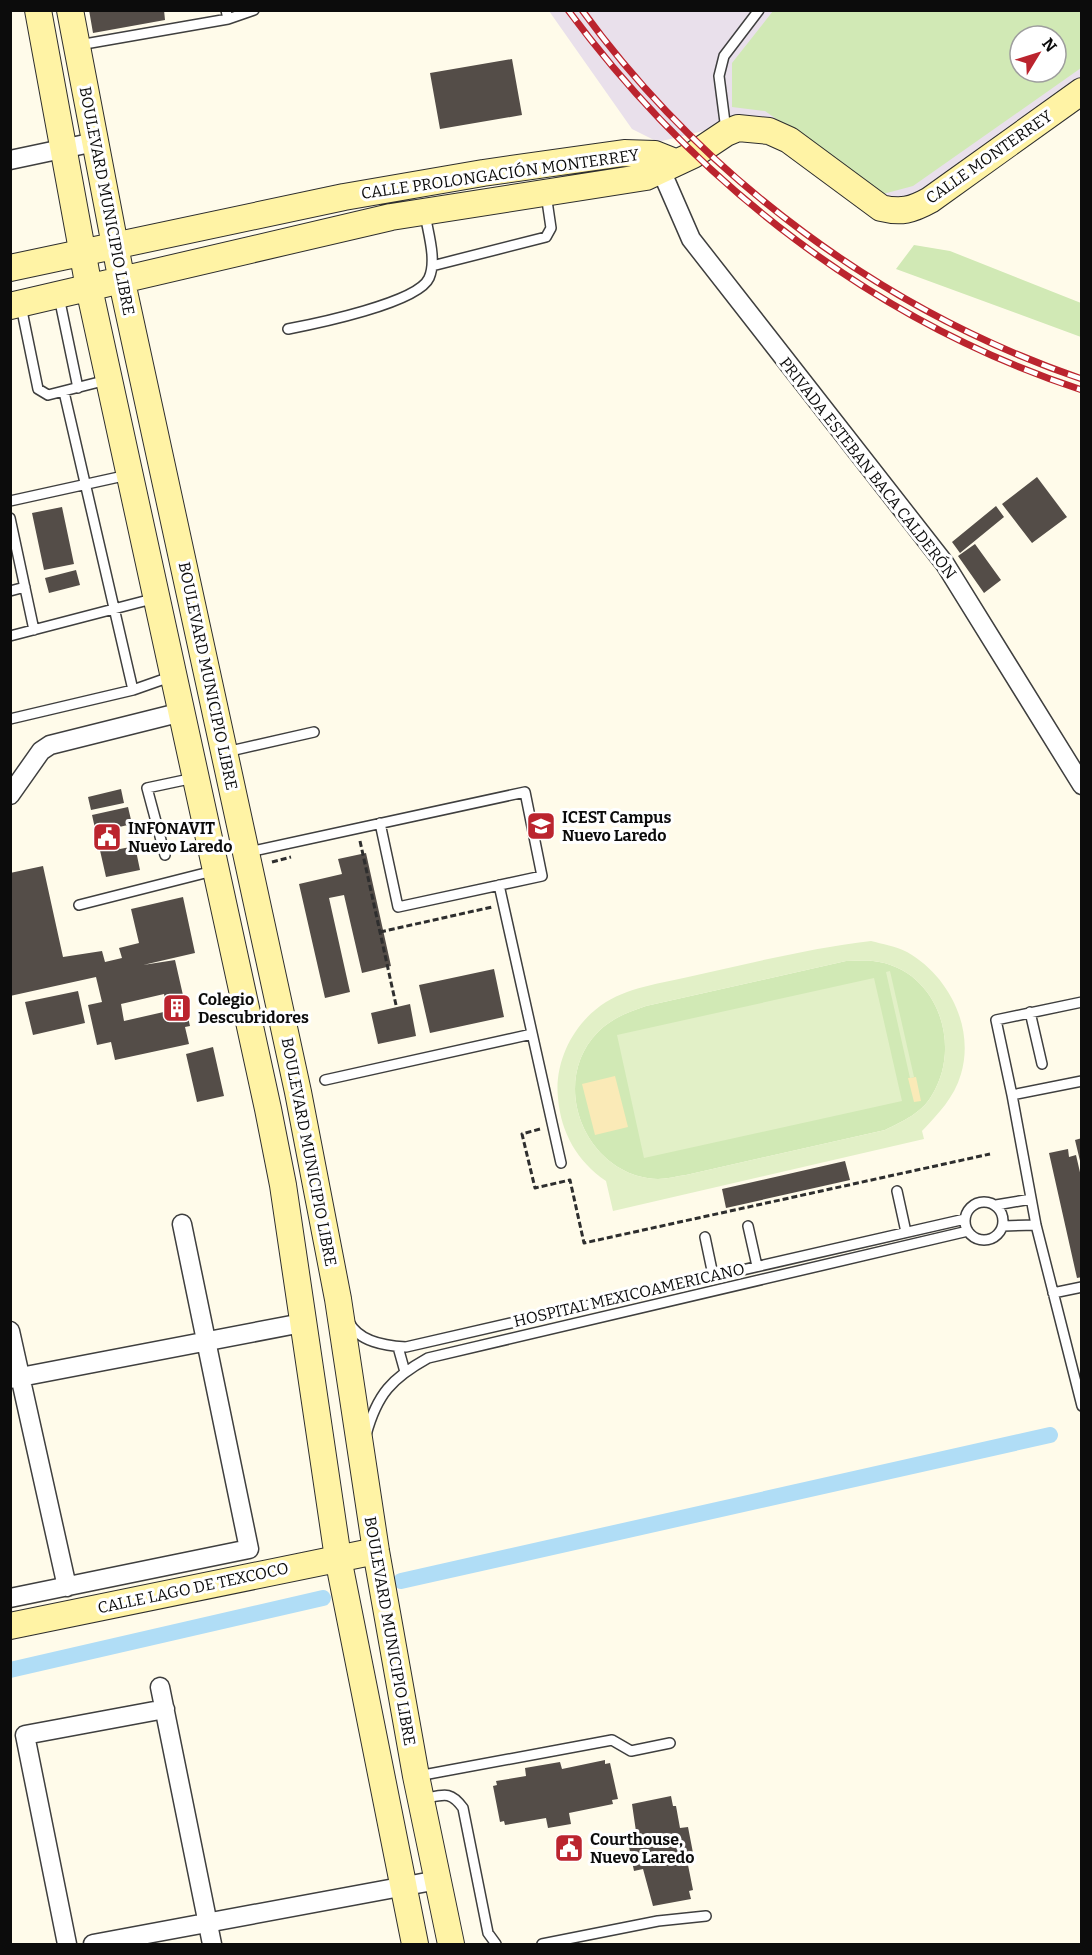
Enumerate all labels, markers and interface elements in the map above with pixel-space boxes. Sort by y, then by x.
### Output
north arrow [1008,24,1068,84]
text: N [1038,34,1061,56]
street label: BOULEVARD MUNICIPIO LIBRE [75,85,139,317]
street label: CALLE MONTERREY [922,106,1056,208]
street label: CALLE PROLONGACIÓN MONTERREY [360,144,641,203]
street label: PRIVADA ESTEBAN BACA CALDERÓN [776,353,961,583]
street label: BOULEVARD MUNICIPIO LIBRE [175,560,241,792]
place label: ICEST Campus Nuevo Laredo [562,808,671,845]
school or university icon: ICEST Campus Nuevo Laredo [525,810,557,842]
place label: INFONAVIT Nuevo Laredo [128,819,232,856]
public building icon: INFONAVIT Nuevo Laredo [91,821,123,853]
place label: Colegio Descubridores [198,990,309,1027]
building icon: Colegio Descubridores [161,992,193,1024]
street label: BOULEVARD MUNICIPIO LIBRE [277,1036,341,1268]
street label: HOSPITAL MEXICOAMERICANO [511,1259,747,1331]
street label: BOULEVARD MUNICIPIO LIBRE [360,1515,420,1747]
street label: CALLE LAGO DE TEXCOCO [96,1558,290,1618]
place label: Courthouse, Nuevo Laredo [590,1830,694,1867]
public building icon: Courthouse, Nuevo Laredo [553,1832,585,1864]

